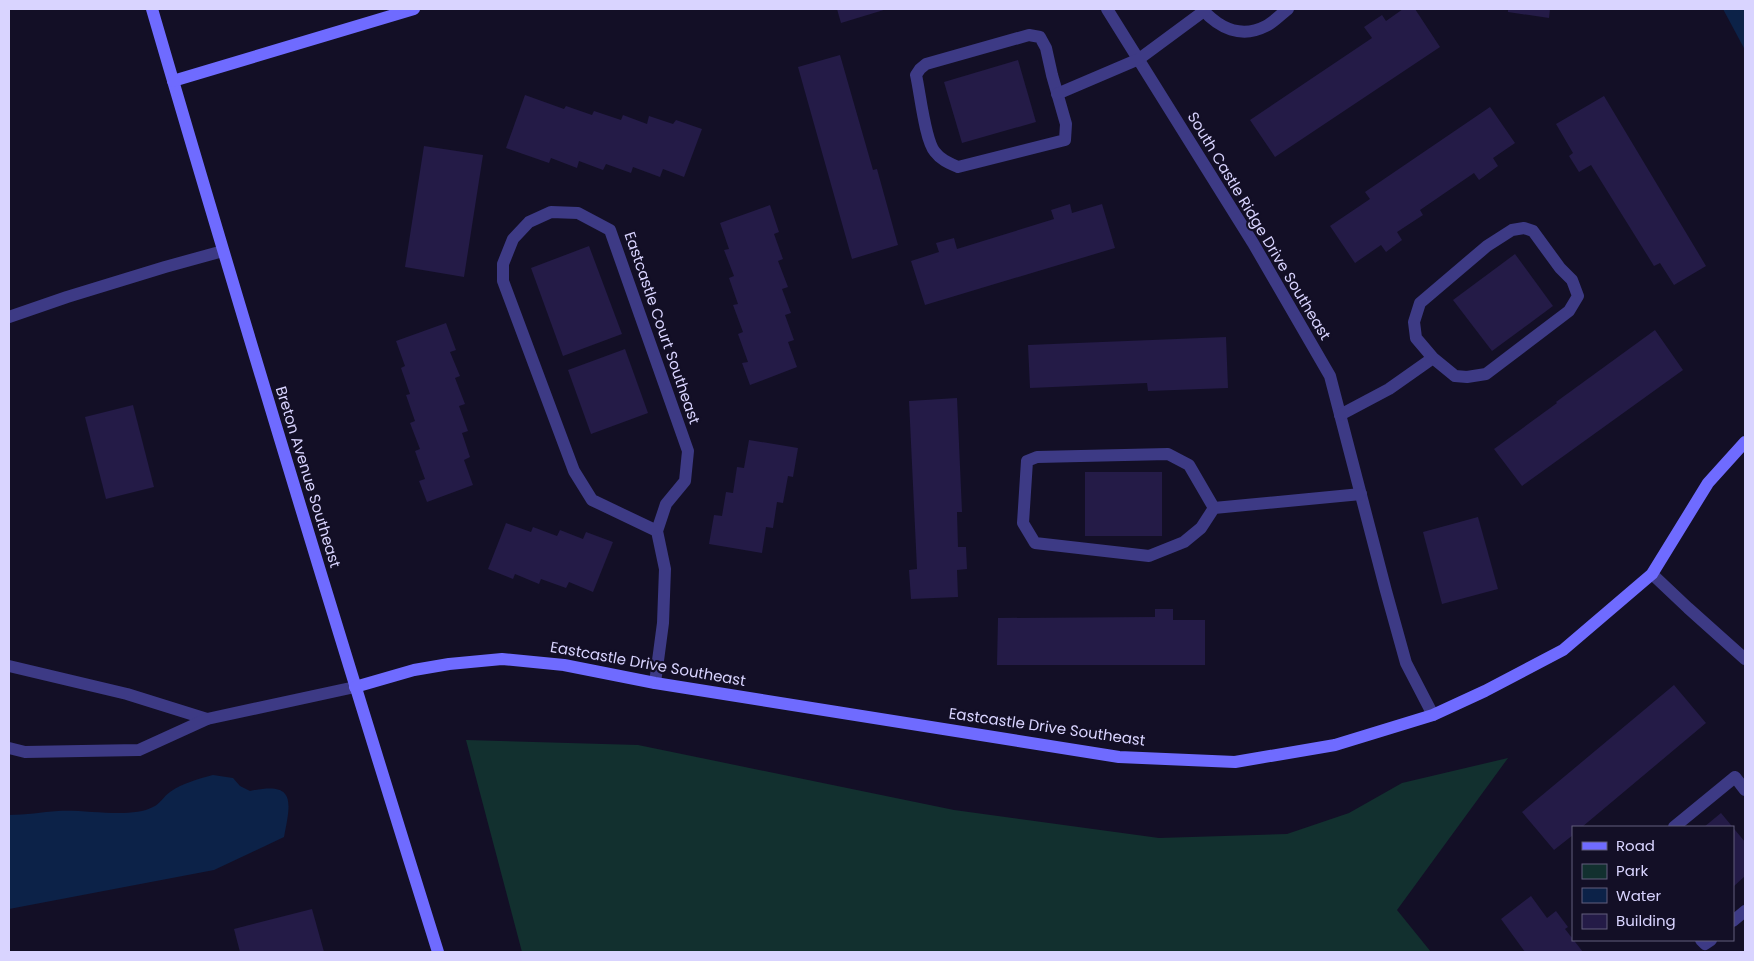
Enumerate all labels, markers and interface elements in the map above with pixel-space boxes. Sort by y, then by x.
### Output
street label: South Castle Ridge Drive Southeast [1183,108,1336,344]
street label: Eastcastle Court Southeast [620,229,705,427]
street label: Breton Avenue Southeast [271,383,346,570]
street label: Eastcastle Drive Southeast [549,636,747,691]
street label: Eastcastle Drive Southeast [948,702,1147,751]
legend [1572,826,1734,941]
text: Road [1616,835,1655,856]
text: Park [1616,860,1648,881]
text: Water [1616,885,1662,906]
text: Building [1616,910,1676,931]

